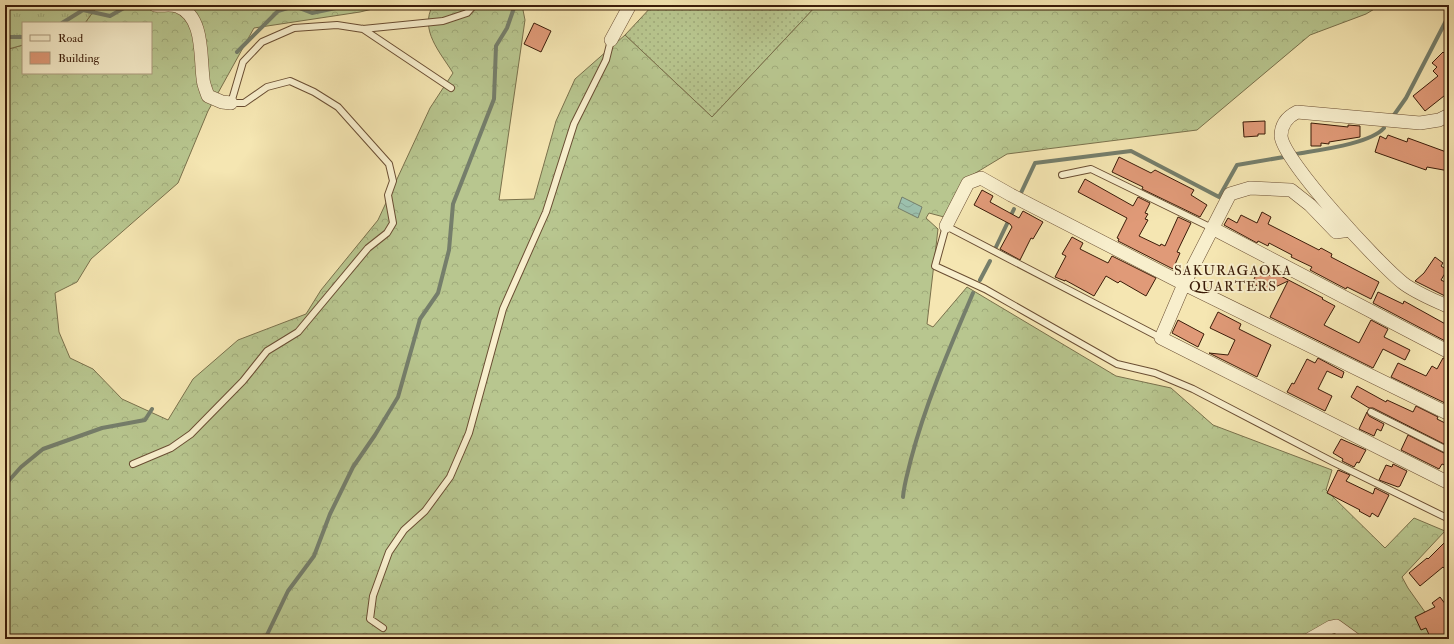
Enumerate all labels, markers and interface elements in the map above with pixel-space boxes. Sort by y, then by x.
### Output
legend [22,22,152,74]
text: Road [58,31,83,46]
text: Building [58,51,101,66]
district label: SAKURAGAOKA QUARTERS [1174,262,1292,295]

